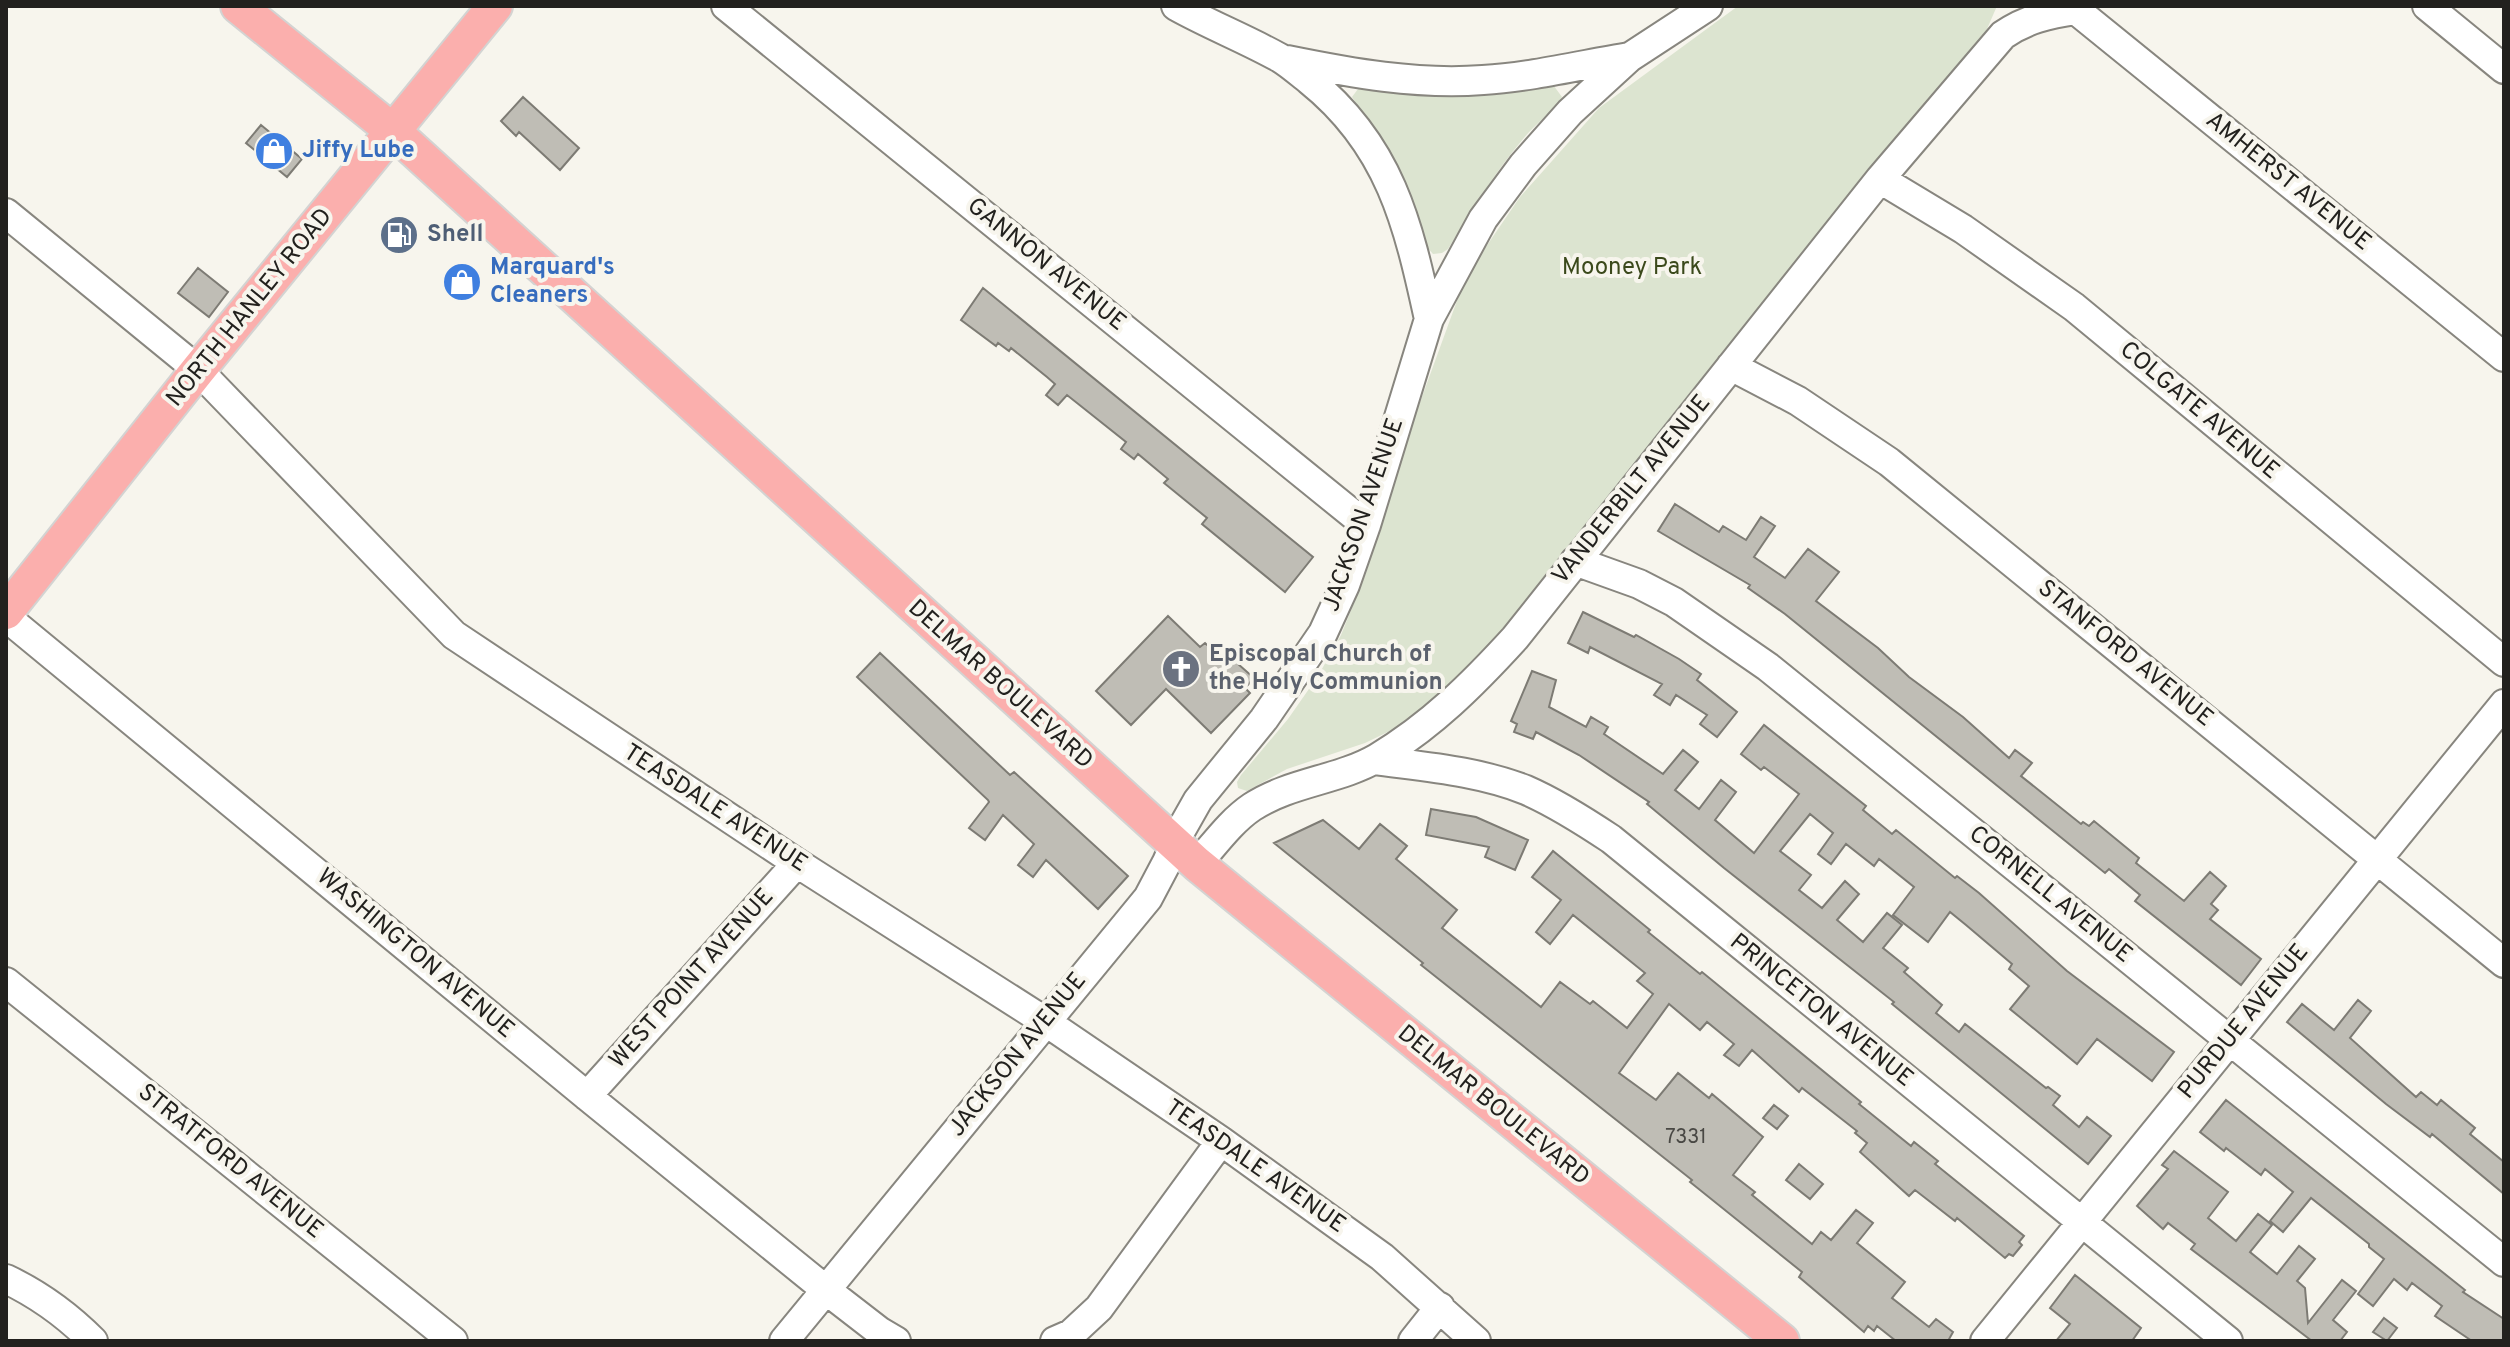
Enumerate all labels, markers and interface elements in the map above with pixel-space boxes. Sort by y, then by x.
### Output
street label: AMHERST AVENUE [2199,106,2377,258]
shop icon: Jiffy Lube [253,130,295,172]
place label: Jiffy Lube [302,136,415,166]
street label: GANNON AVENUE [960,192,1132,338]
street label: NORTH HANLEY ROAD [161,202,339,414]
fuel station icon: Shell [378,214,420,256]
place label: Shell [427,220,483,250]
place label: Marquard's Cleaners [490,253,615,311]
park label: Mooney Park [1562,253,1702,283]
shop icon: Marquard's Cleaners [441,261,483,303]
street label: COLGATE AVENUE [2113,335,2285,487]
street label: VANDERBILT AVENUE [1546,389,1718,591]
street label: JACKSON AVENUE [1317,414,1411,616]
street label: STANFORD AVENUE [2031,574,2219,734]
street label: DELMAR BOULEVARD [901,594,1099,776]
place label: Episcopal Church of the Holy Communion [1209,640,1443,698]
church icon: Episcopal Church of the Holy Communion [1160,648,1202,690]
street label: TEASDALE AVENUE [617,738,813,880]
street label: CORNELL AVENUE [1962,820,2138,970]
street label: WASHINGTON AVENUE [310,862,520,1046]
street label: WEST POINT AVENUE [603,883,781,1075]
street label: PRINCETON AVENUE [1723,928,1919,1094]
street label: PURDUE AVENUE [2172,938,2316,1106]
street label: JACKSON AVENUE [943,967,1093,1143]
street label: DELMAR BOULEVARD [1391,1019,1595,1193]
street label: STRATFORD AVENUE [131,1078,329,1246]
street label: TEASDALE AVENUE [1159,1093,1351,1241]
house number: 7331 [1665,1125,1707,1151]

